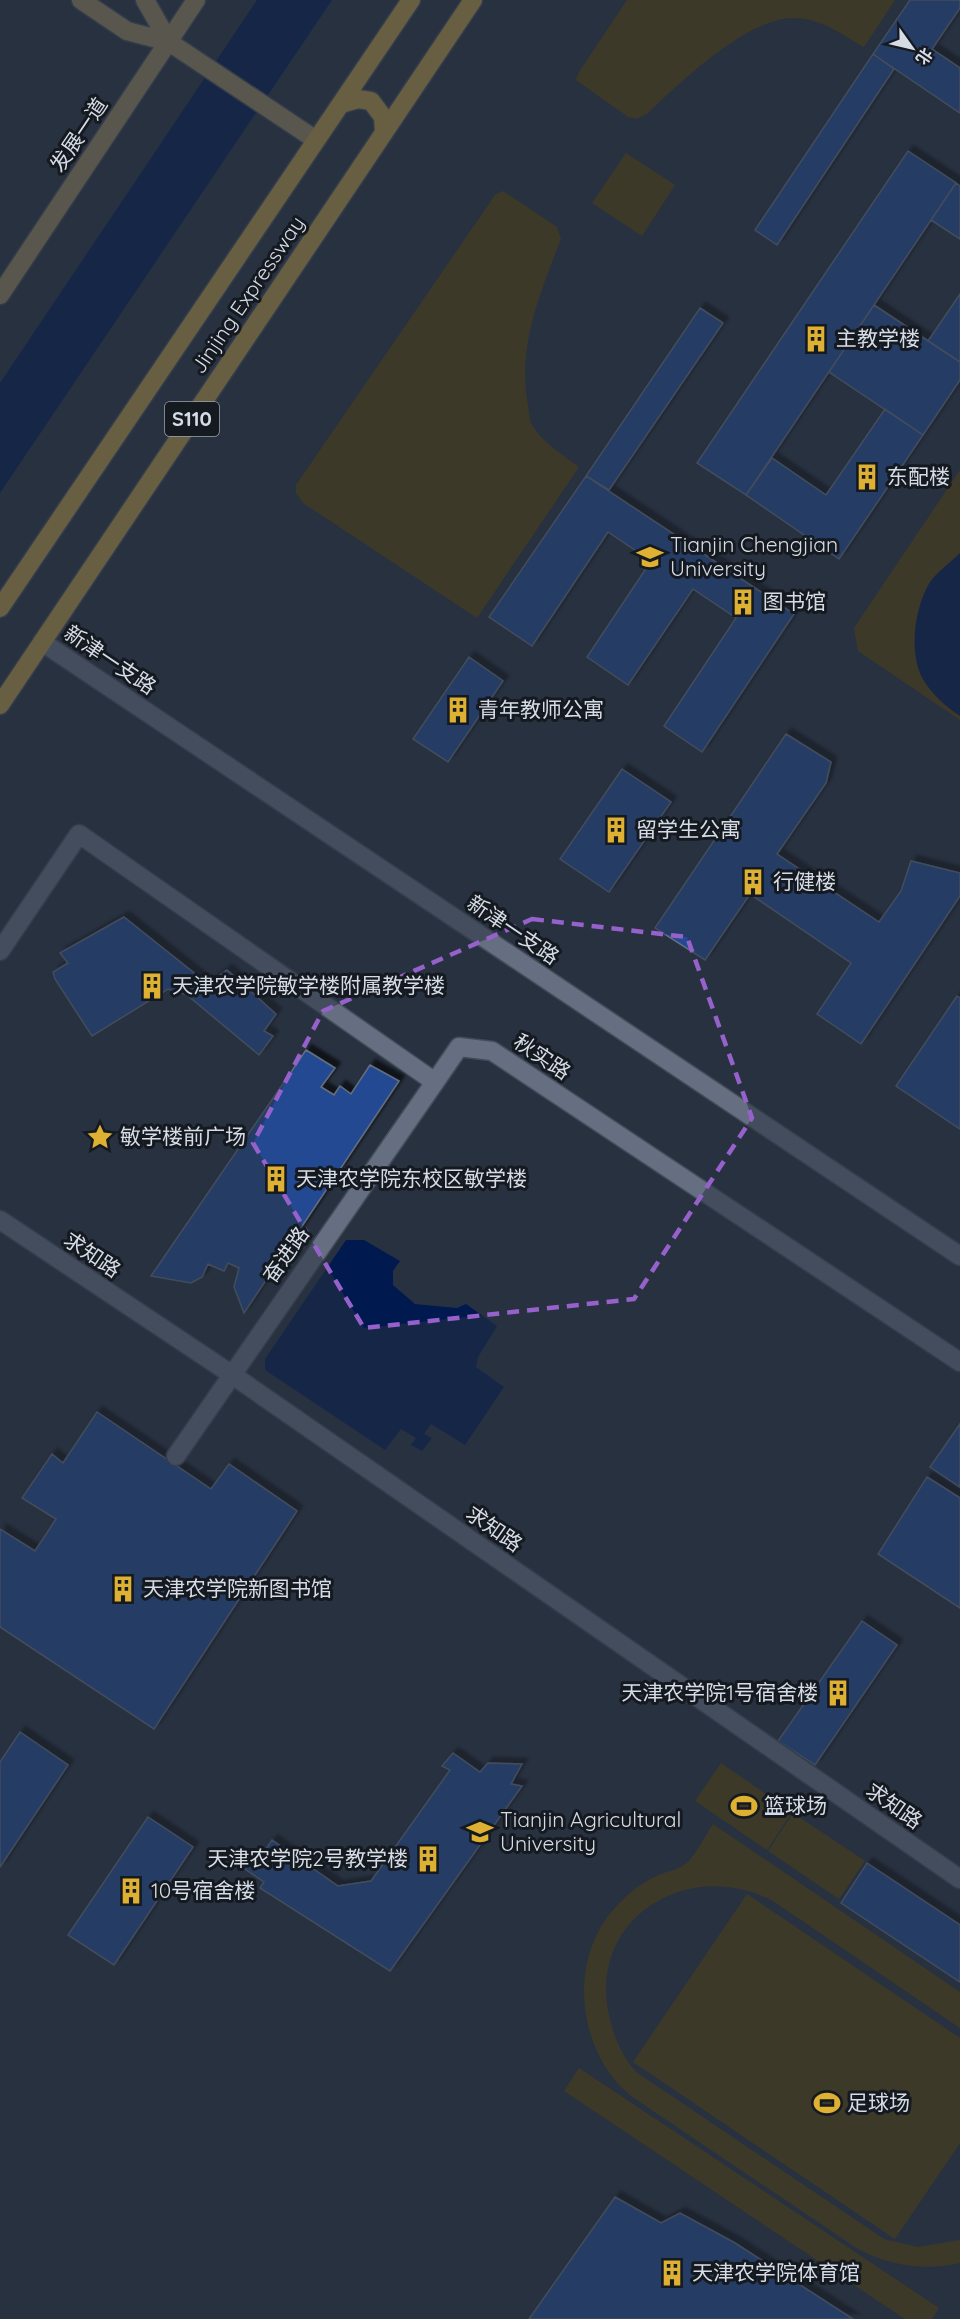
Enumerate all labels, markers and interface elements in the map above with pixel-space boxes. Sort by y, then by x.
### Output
north arrow [882,18,942,78]
text: 北 [912,44,937,69]
street label: 发展一道 [44,92,112,177]
street label: Jinjing Expressway [185,211,309,378]
building icon: 主教学楼 [801,324,831,354]
place label: 主教学楼 [836,325,920,351]
road number: S110 [165,402,219,436]
building icon: 东配楼 [852,462,882,492]
place label: 东配楼 [887,463,950,489]
place label: Tianjin Chengjian University [670,531,838,581]
school or university icon: Tianjin Chengjian University [635,542,665,572]
building icon: 图书馆 [728,587,758,617]
place label: 图书馆 [763,588,826,614]
street label: 新津一支路 [60,619,161,699]
building icon: 青年教师公寓 [443,695,473,725]
place label: 青年教师公寓 [478,696,604,722]
building icon: 留学生公寓 [601,815,631,845]
place label: 留学生公寓 [636,816,741,842]
building icon: 行健楼 [738,867,768,897]
place label: 行健楼 [773,868,836,894]
street label: 新津一支路 [463,889,564,969]
building icon: 天津农学院敏学楼附属教学楼 [137,971,167,1001]
place label: 天津农学院敏学楼附属教学楼 [172,972,445,998]
street label: 秋实路 [509,1028,576,1085]
place icon: 敏学楼前广场 [85,1122,115,1152]
place label: 敏学楼前广场 [120,1123,246,1149]
building icon: 天津农学院东校区敏学楼 [261,1164,291,1194]
place label: 天津农学院东校区敏学楼 [296,1165,527,1191]
street label: 奋进路 [256,1221,314,1288]
street label: 求知路 [59,1226,126,1283]
street label: 求知路 [461,1499,528,1557]
building icon: 天津农学院新图书馆 [108,1574,138,1604]
place label: 天津农学院新图书馆 [143,1575,332,1601]
building icon: 天津农学院1号宿舍楼 [823,1678,853,1708]
place label: 天津农学院1号宿舍楼 [621,1679,818,1705]
street label: 求知路 [861,1776,928,1834]
sports icon: 篮球场 [729,1791,759,1821]
place label: 篮球场 [764,1792,827,1818]
place label: Tianjin Agricultural University [500,1806,681,1856]
school or university icon: Tianjin Agricultural University [465,1817,495,1847]
building icon: 天津农学院2号教学楼 [413,1844,443,1874]
place label: 天津农学院2号教学楼 [207,1845,408,1871]
building icon: 10号宿舍楼 [116,1876,146,1906]
place label: 10号宿舍楼 [151,1877,255,1903]
sports icon: 足球场 [812,2088,842,2118]
place label: 足球场 [847,2089,910,2115]
building icon: 天津农学院体育馆 [657,2258,687,2288]
place label: 天津农学院体育馆 [692,2259,860,2285]

